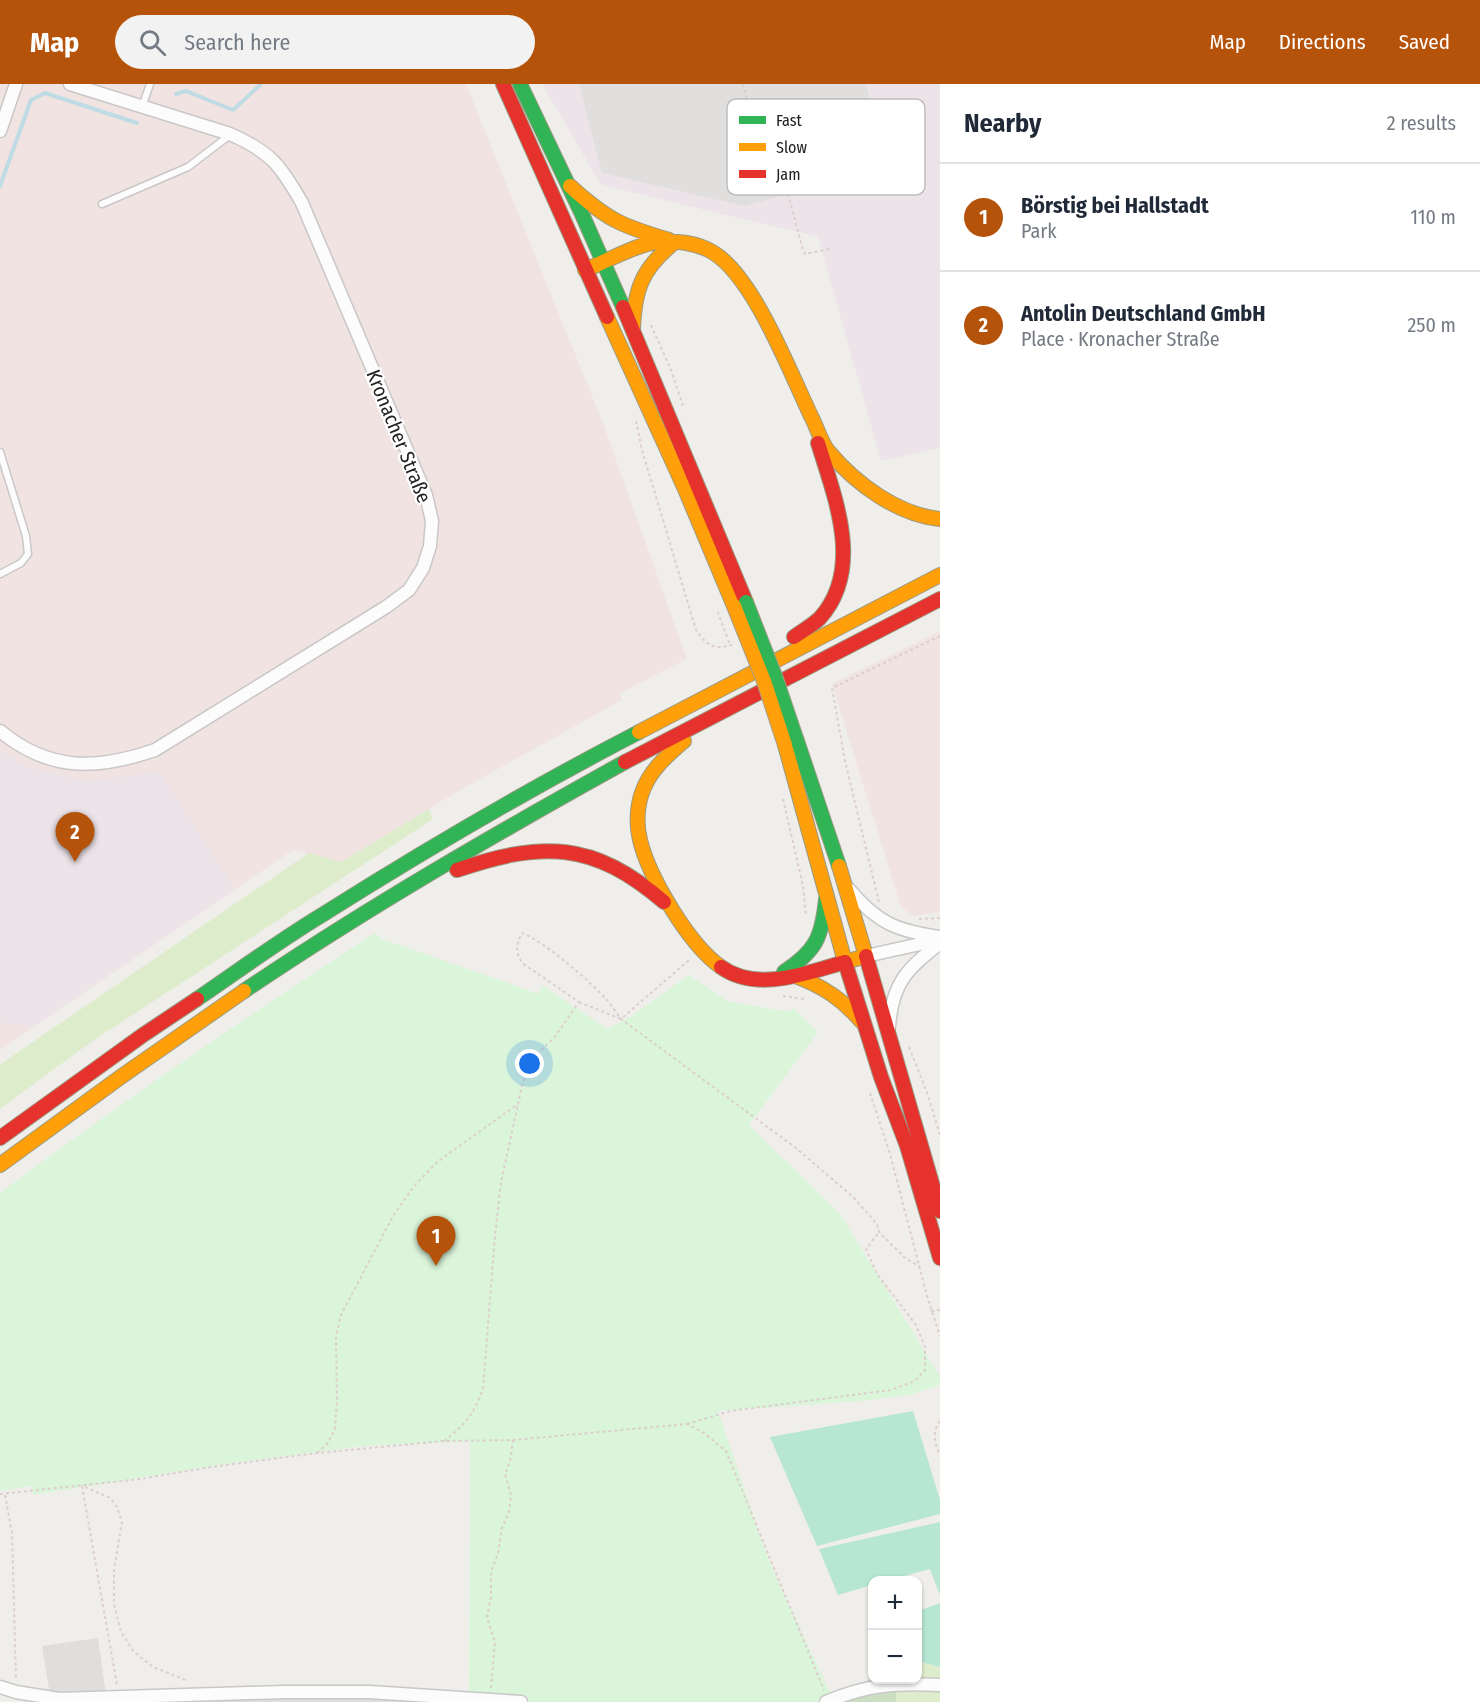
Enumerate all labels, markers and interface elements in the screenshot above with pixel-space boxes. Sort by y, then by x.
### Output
search box [115,15,535,69]
text: Map [30,26,79,59]
icon: search [136,26,169,59]
text: Search here [184,29,290,56]
text: Map [1209,29,1246,55]
text: Directions [1279,29,1366,55]
text: Saved [1399,29,1450,55]
legend [727,99,925,195]
text: Nearby [964,108,1041,139]
text: Fast [776,111,803,130]
text: 2 results [1387,111,1456,135]
text: Slow [776,138,807,157]
text: Jam [776,165,801,184]
text: Börstig bei Hallstadt [1021,192,1209,219]
text: 1 [979,205,988,229]
text: 110 m [1410,205,1456,229]
text: Park [1021,219,1057,243]
text: Antolin Deutschland GmbH [1021,300,1265,327]
text: 2 [979,313,988,337]
text: 250 m [1408,313,1456,337]
text: Place · Kronacher Straße [1021,327,1220,351]
street label: Kronacher Straße [361,366,437,506]
pin: 2 [56,812,94,862]
your location [515,1049,544,1078]
pin: 1 [416,1216,456,1266]
map controls [868,1576,922,1684]
button: + [868,1576,922,1630]
button: − [868,1630,922,1684]

